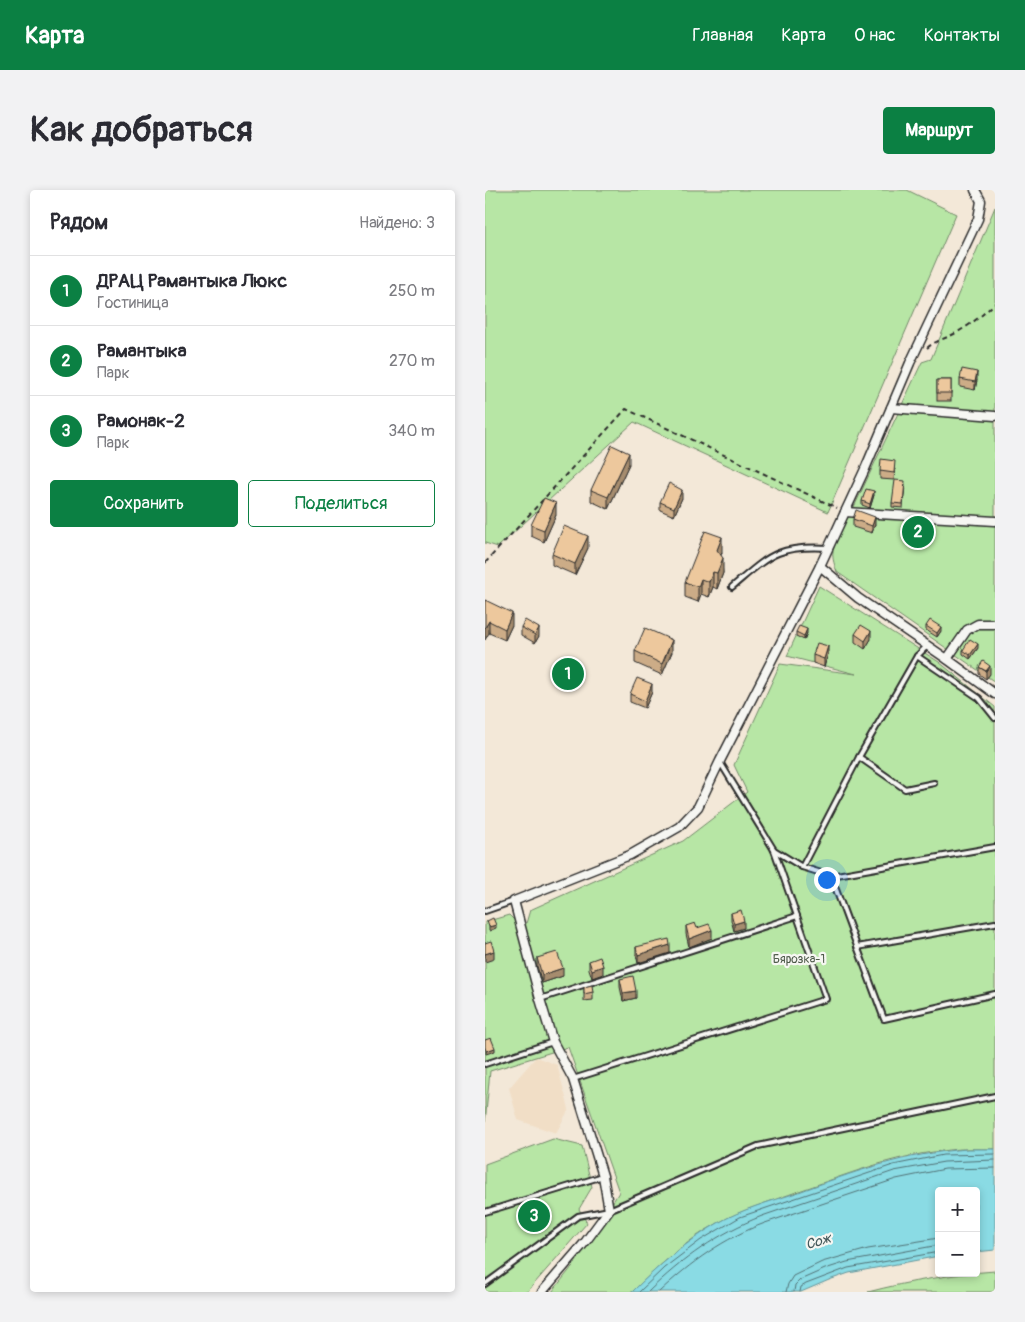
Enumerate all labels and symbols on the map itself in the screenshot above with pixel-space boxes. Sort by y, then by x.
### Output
pin: 2 [902,513,934,551]
pin: 1 [552,655,584,693]
your location [814,867,840,893]
park label: Бярозка-1 [773,952,825,967]
pin: 3 [518,1197,550,1235]
water label: Сож [804,1229,835,1253]

